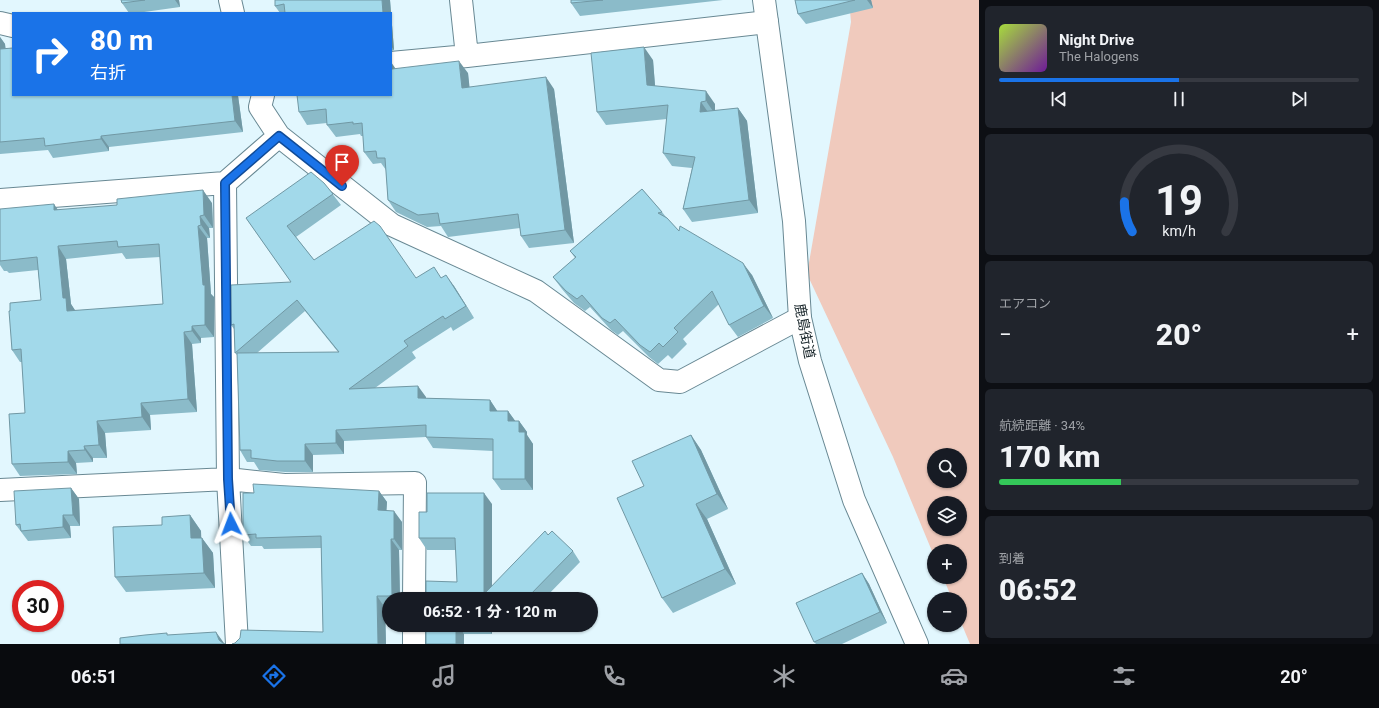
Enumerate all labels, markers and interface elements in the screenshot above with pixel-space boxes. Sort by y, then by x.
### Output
text: 80 m [90,24,153,57]
icon: right [24,28,76,80]
text: Night Drive [1059,31,1134,49]
text: The Halogens [1059,49,1139,64]
text: 右折 [90,62,126,83]
icon: previous [1048,88,1070,110]
icon: pause [1168,88,1190,110]
icon: next [1288,88,1310,110]
pin [325,145,359,186]
icon: arrive [331,151,353,173]
text: 19 [1155,176,1203,225]
text: km/h [1162,223,1196,239]
text: エアコン [999,296,1051,311]
street label: 鹿島街道 [792,302,818,360]
text: 20° [1156,317,1202,352]
text: − [999,322,1012,347]
text: + [1347,322,1359,347]
text: 航続距離 · 34% [999,418,1085,433]
text: 170 km [999,439,1101,474]
map controls [927,448,967,632]
button: search [927,448,967,488]
button: layers [927,496,967,536]
position arrow [210,503,252,545]
button: + [927,544,967,584]
text: 到着 [999,551,1025,566]
text: 06:52 [999,572,1077,607]
speed limit sign: 30 [12,580,64,632]
button: − [927,592,967,632]
text: 06:52 · 1 分 · 120 m [423,603,557,621]
icon: directions [260,662,288,690]
icon: music [430,662,458,690]
icon: phone [600,662,628,690]
icon: climate [770,662,798,690]
icon: car [940,662,968,690]
icon: filters [1110,662,1138,690]
text: 06:51 [71,666,117,687]
text: 20° [1280,666,1308,687]

